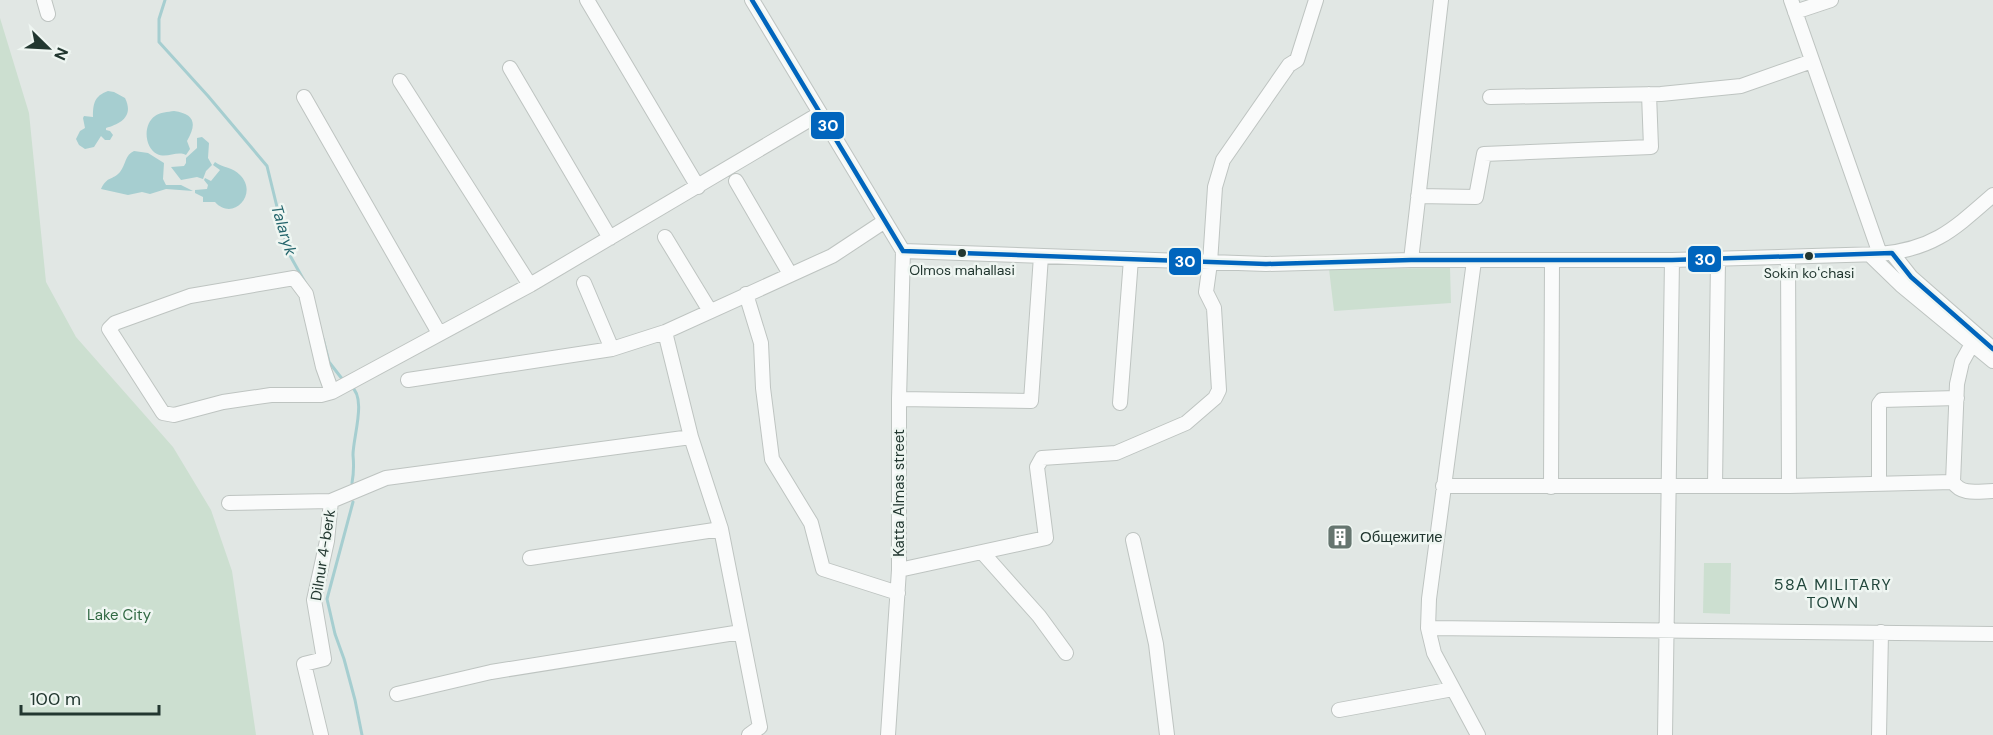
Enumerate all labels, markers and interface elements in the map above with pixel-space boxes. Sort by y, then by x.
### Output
north arrow [18,18,78,78]
text: N [49,44,73,63]
line badge: 30 [810,111,845,140]
text: 30 [818,115,838,136]
water label: Talaryk [266,202,302,259]
line badge: 30 [1687,245,1722,273]
marker: Olmos mahallasi [956,247,968,259]
line badge: 30 [1168,247,1202,276]
text: 30 [1695,249,1715,270]
marker: Sokin koʻchasi [1803,250,1815,262]
text: 30 [1175,251,1195,272]
place label: Olmos mahallasi [909,261,1015,279]
place label: Sokin koʻchasi [1764,264,1854,282]
street label: Katta Almas street [889,429,909,557]
street label: Dilnur 4-berk [306,507,340,602]
building icon: Общежитие [1325,522,1355,552]
place label: Общежитие [1360,527,1443,547]
district label: 58А MILITARY TOWN [1774,574,1892,613]
park label: Lake City [87,605,152,625]
scale bar [21,678,159,716]
text: 100 m [30,687,81,711]

